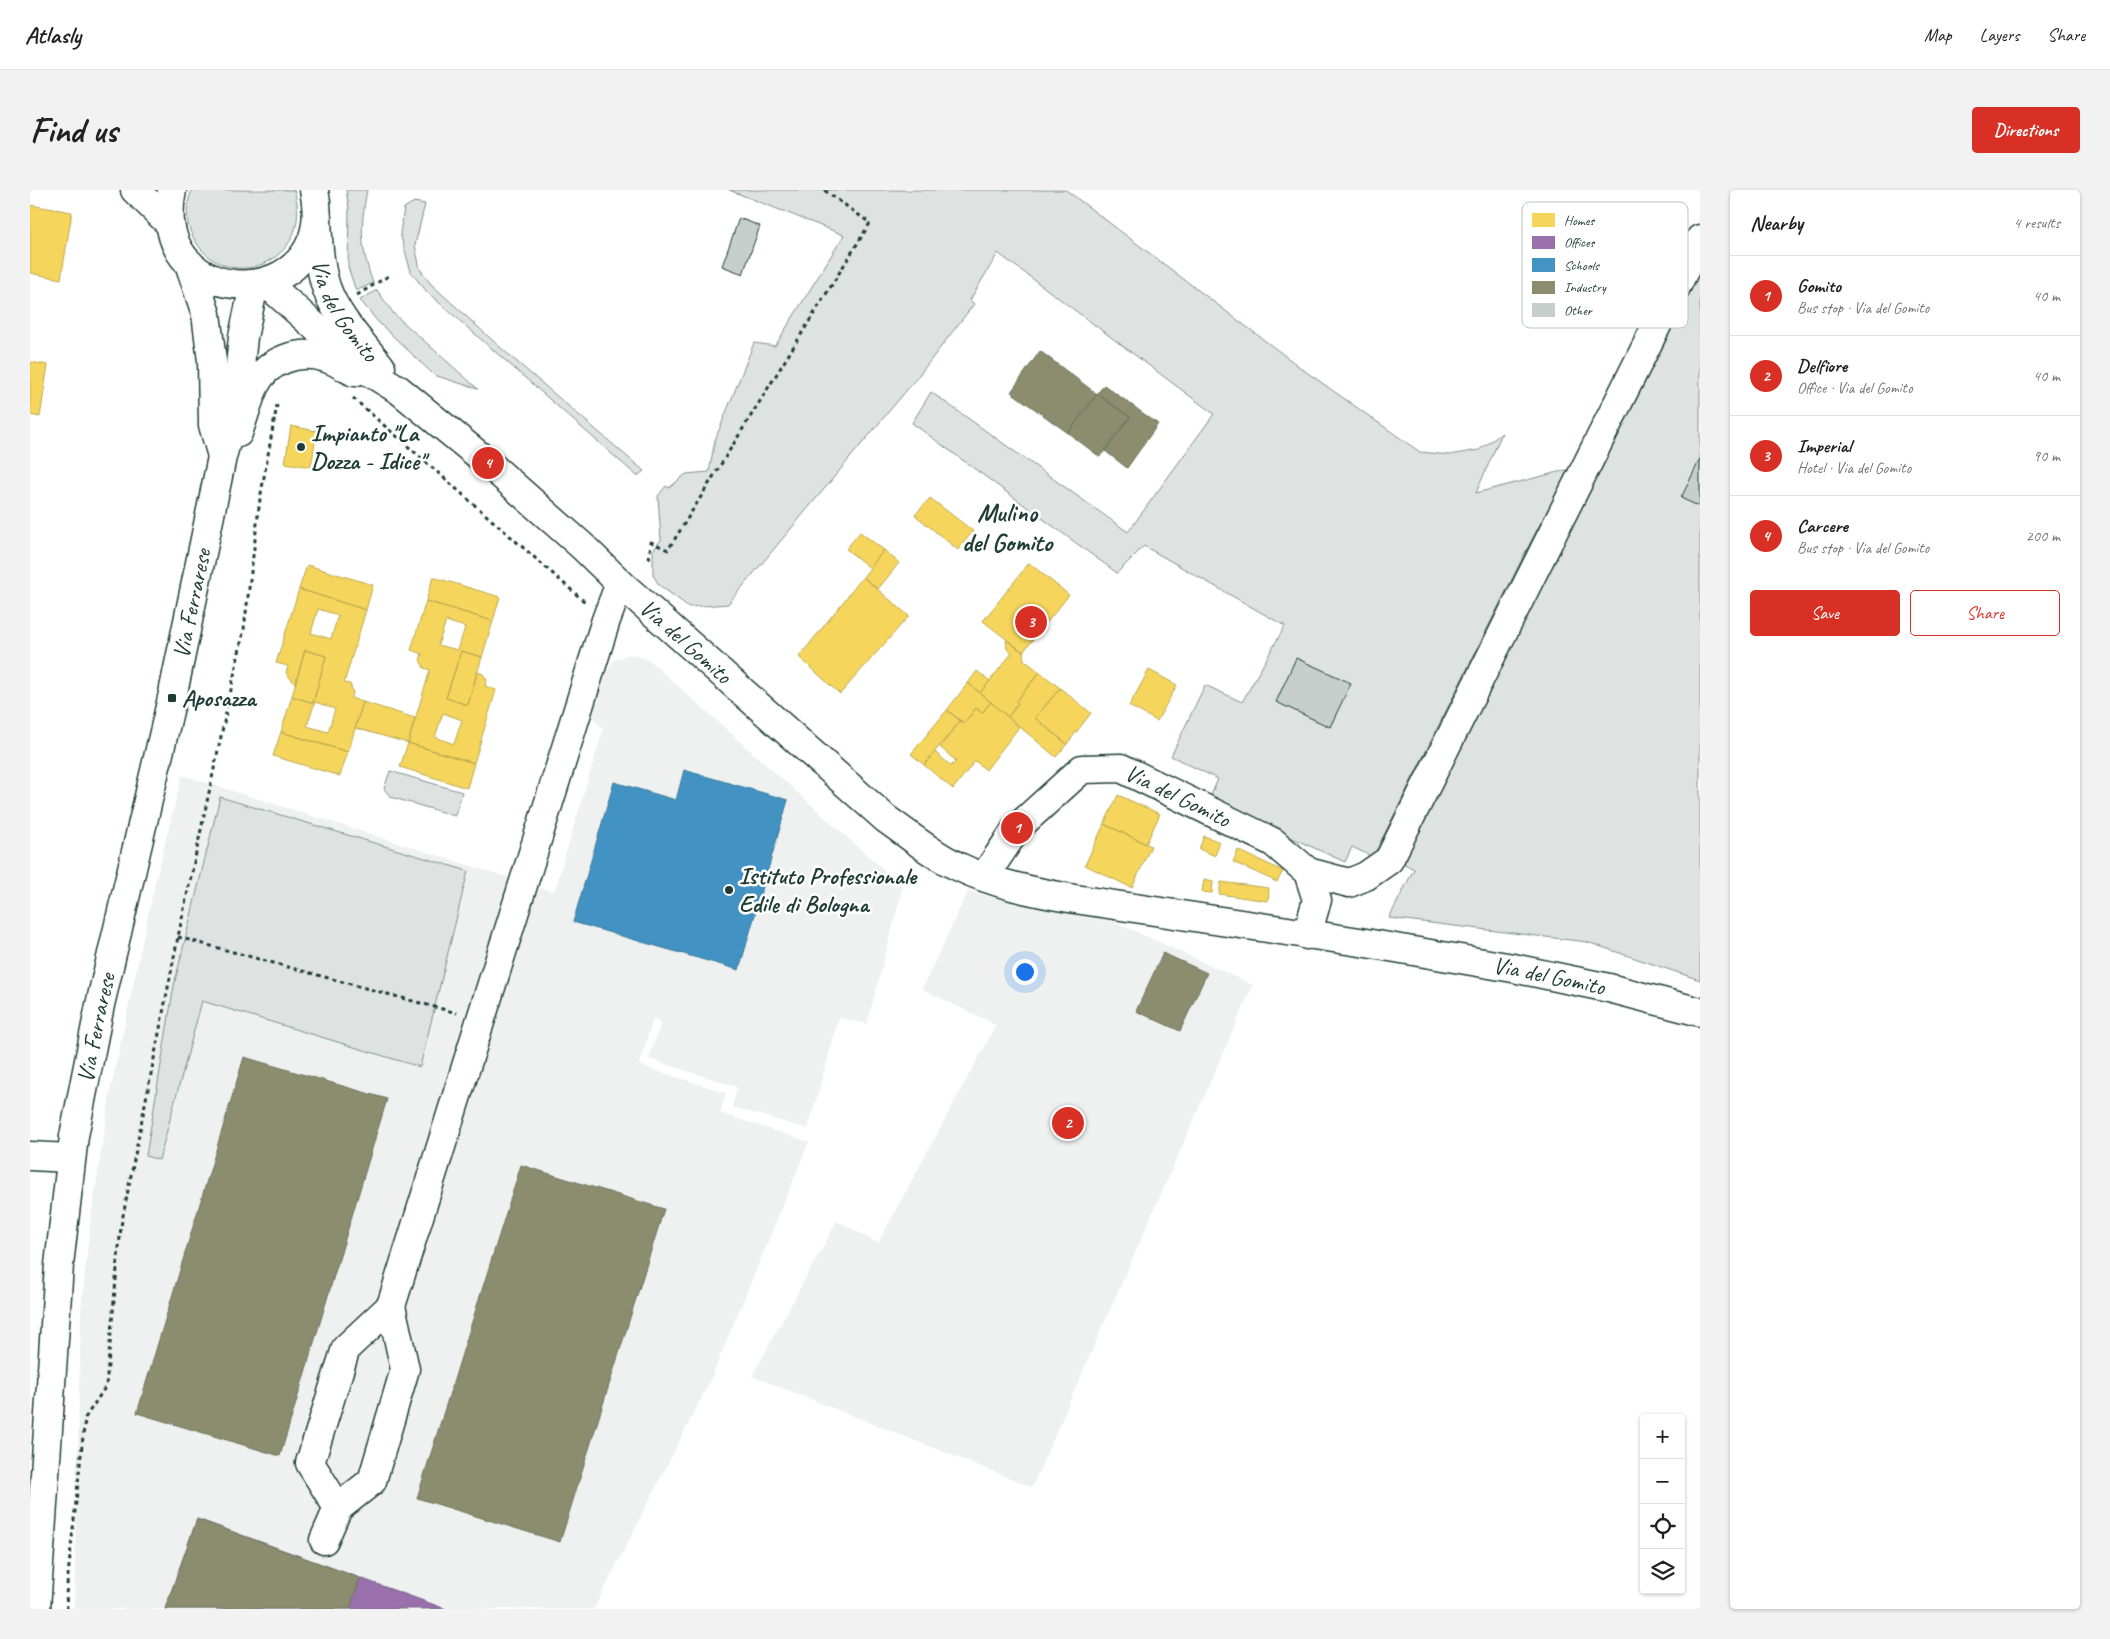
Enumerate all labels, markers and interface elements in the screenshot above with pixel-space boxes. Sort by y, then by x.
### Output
text: Atlasly [25,20,81,50]
text: Map [1924,24,1952,46]
text: Layers [1980,24,2019,46]
text: Share [2047,24,2085,46]
button: Directions [1972,107,2080,153]
text: Find us [30,108,117,153]
legend [1522,202,1688,328]
text: Nearby [1750,210,1803,236]
text: Homes [1564,212,1595,229]
text: 4 results [2013,213,2060,233]
text: Offices [1564,234,1596,251]
text: Schools [1564,257,1600,274]
street label: Via del Gomito [305,258,386,369]
text: Gomito [1797,274,1841,298]
text: Industry [1564,279,1607,296]
text: 1 [1762,286,1770,306]
text: 40 m [2033,286,2060,306]
text: Bus stop · Via del Gomito [1797,298,1929,318]
text: Other [1564,302,1593,319]
text: Delfiore [1797,354,1847,378]
text: 2 [1762,366,1770,386]
text: 40 m [2033,366,2060,386]
text: Office · Via del Gomito [1797,378,1913,398]
place label: Impianto "La Dozza - Idice" [311,418,430,476]
text: Imperial [1797,434,1851,458]
marker: Impianto "La Dozza - Idice" [295,441,307,453]
pin: 4 [472,444,504,482]
text: 3 [1762,446,1770,466]
text: 90 m [2033,446,2060,466]
text: Hotel · Via del Gomito [1797,458,1911,478]
district label: Mulino del Gomito [962,496,1054,559]
text: Carcere [1797,514,1848,538]
text: 4 [1762,526,1770,546]
text: 200 m [2026,526,2060,546]
text: Bus stop · Via del Gomito [1797,538,1929,558]
street label: Via Ferrarese [166,544,218,661]
button: Save [1750,590,1900,636]
button: Share [1910,590,2060,636]
street label: Via del Gomito [633,592,739,691]
pin: 3 [1015,603,1047,641]
place label: Aposazza [182,683,257,713]
marker: Aposazza [166,692,178,704]
street label: Via del Gomito [1120,757,1237,835]
pin: 1 [1001,809,1033,847]
place label: Istituto Professionale Edile di Bologna [739,861,918,919]
marker: Istituto Professionale Edile di Bologna [723,884,735,896]
street label: Via del Gomito [1491,950,1609,1002]
your location [1012,959,1038,985]
street label: Via Ferrarese [70,968,122,1085]
pin: 2 [1052,1104,1084,1142]
map controls [1640,1414,1685,1594]
button: + [1640,1414,1685,1459]
button: − [1640,1459,1685,1504]
button: locate [1640,1504,1685,1549]
button: layers [1640,1549,1685,1594]

